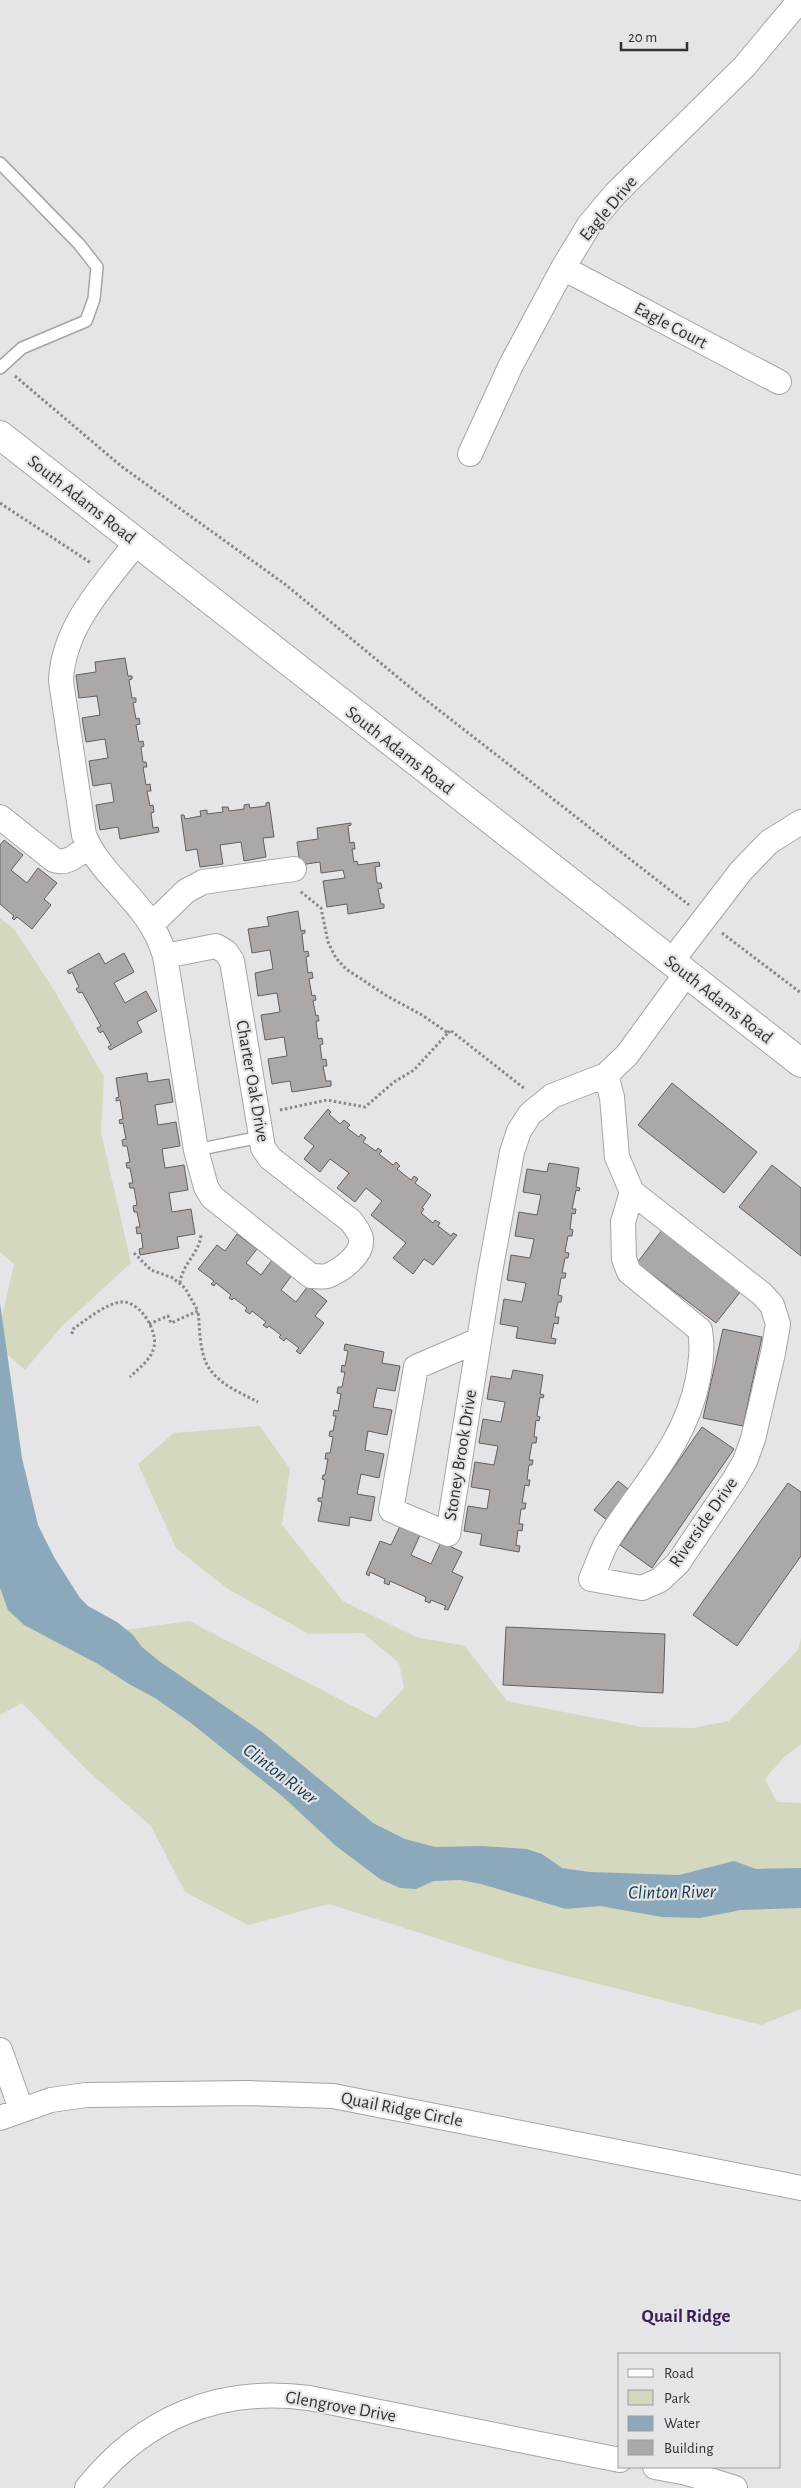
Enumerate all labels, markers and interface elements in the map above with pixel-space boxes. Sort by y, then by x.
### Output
scale bar [621,20,687,52]
text: 20 m [628,30,657,45]
street label: Eagle Drive [577,173,641,245]
street label: Eagle Court [631,299,710,353]
street label: South Adams Road [24,452,139,547]
street label: South Adams Road [342,703,457,798]
street label: South Adams Road [661,952,776,1047]
street label: Charter Oak Drive [232,1019,272,1144]
street label: Stoney Brook Drive [442,1388,480,1522]
street label: Riverside Drive [666,1474,741,1571]
water label: Clinton River [239,1740,321,1809]
water label: Clinton River [628,1882,717,1903]
street label: Quail Ridge Circle [339,2089,464,2131]
district label: Quail Ridge [642,2307,730,2326]
legend [618,2353,781,2468]
text: Road [664,2366,694,2381]
street label: Glengrove Drive [284,2388,397,2426]
text: Park [664,2391,690,2406]
text: Water [664,2416,700,2431]
text: Building [664,2441,714,2456]

